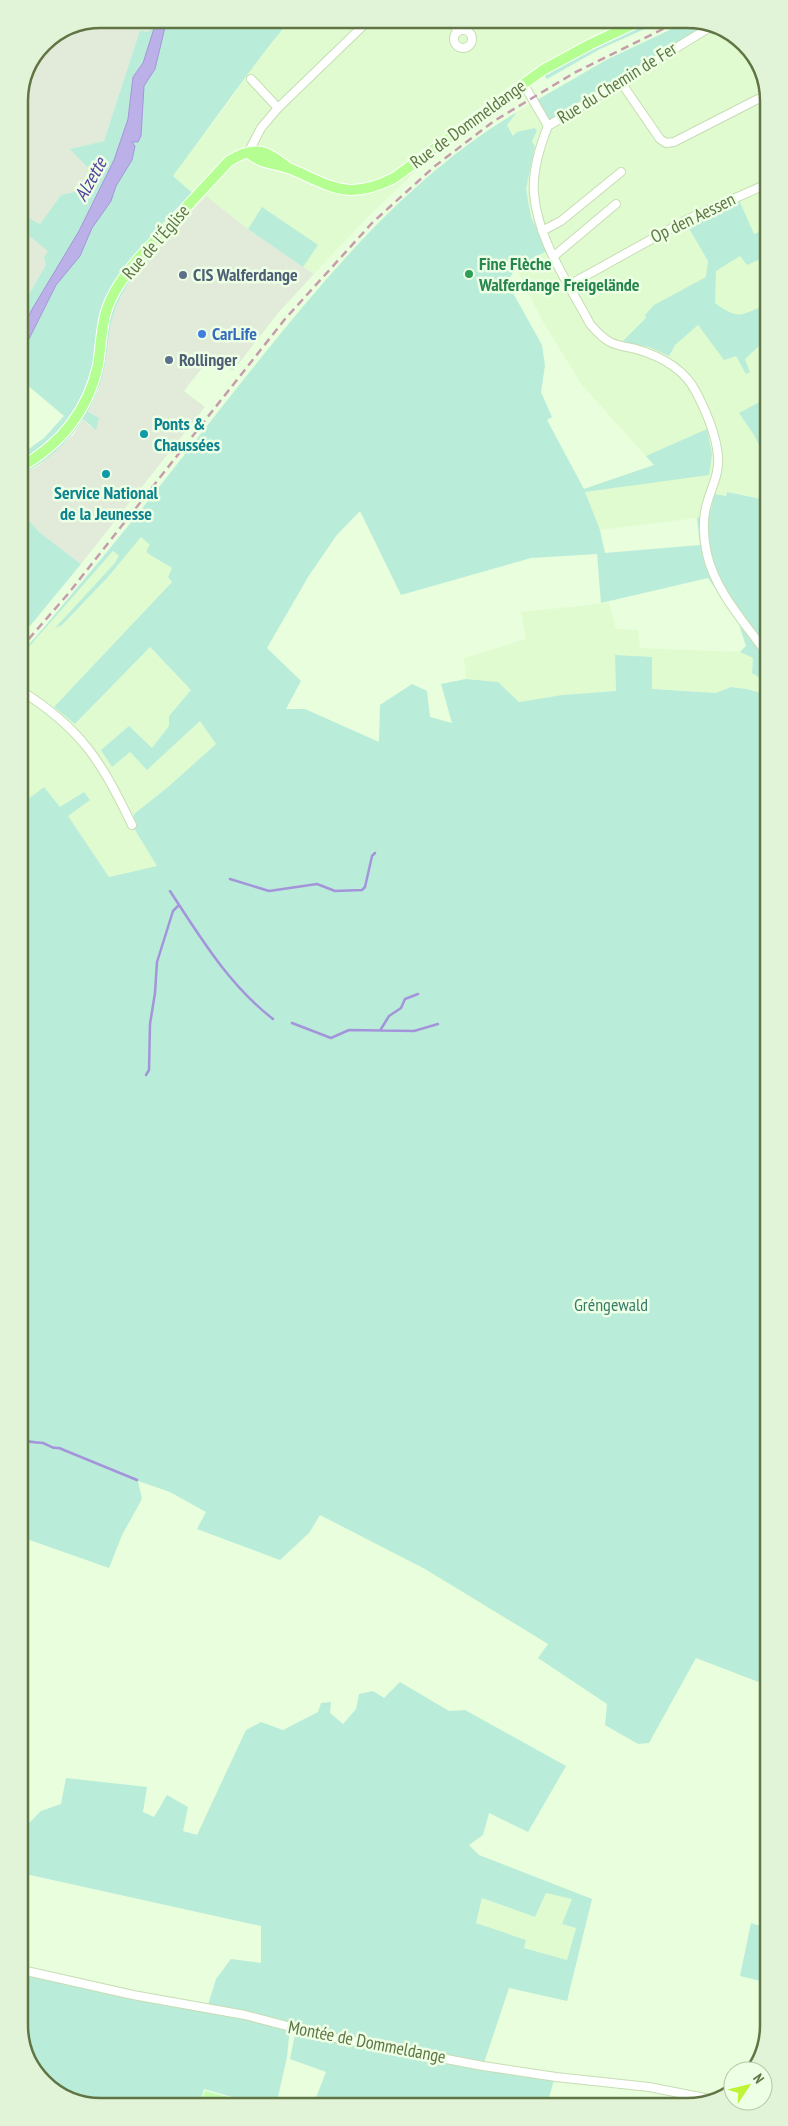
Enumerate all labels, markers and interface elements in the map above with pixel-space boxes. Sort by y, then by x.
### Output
street label: Rue du Chemin de Fer [553,37,681,129]
street label: Rue de Dommeldange [405,74,530,173]
water label: Alzette [68,152,112,205]
street label: Op den Aessen [647,187,739,248]
street label: Rue de l'Église [117,200,194,284]
place label: Fine Flèche Walferdange Freigelände [478,252,640,296]
place label: CIS Walferdange [193,263,298,286]
marker: Fine Flèche Walferdange Freigelände [463,268,475,280]
marker: CIS Walferdange [177,269,189,281]
place label: CarLife [212,322,257,345]
marker: CarLife [196,328,208,340]
place label: Rollinger [179,348,238,371]
marker: Rollinger [163,354,175,366]
place label: Ponts & Chaussées [154,412,220,456]
marker: Ponts & Chaussées [138,428,150,440]
marker: Service National de la Jeunesse [100,468,112,480]
place label: Service National de la Jeunesse [54,481,159,525]
park label: Gréngewald [574,1293,648,1316]
street label: Montée de Dommeldange [286,2015,448,2068]
north arrow [723,2061,773,2111]
text: N [749,2070,768,2087]

